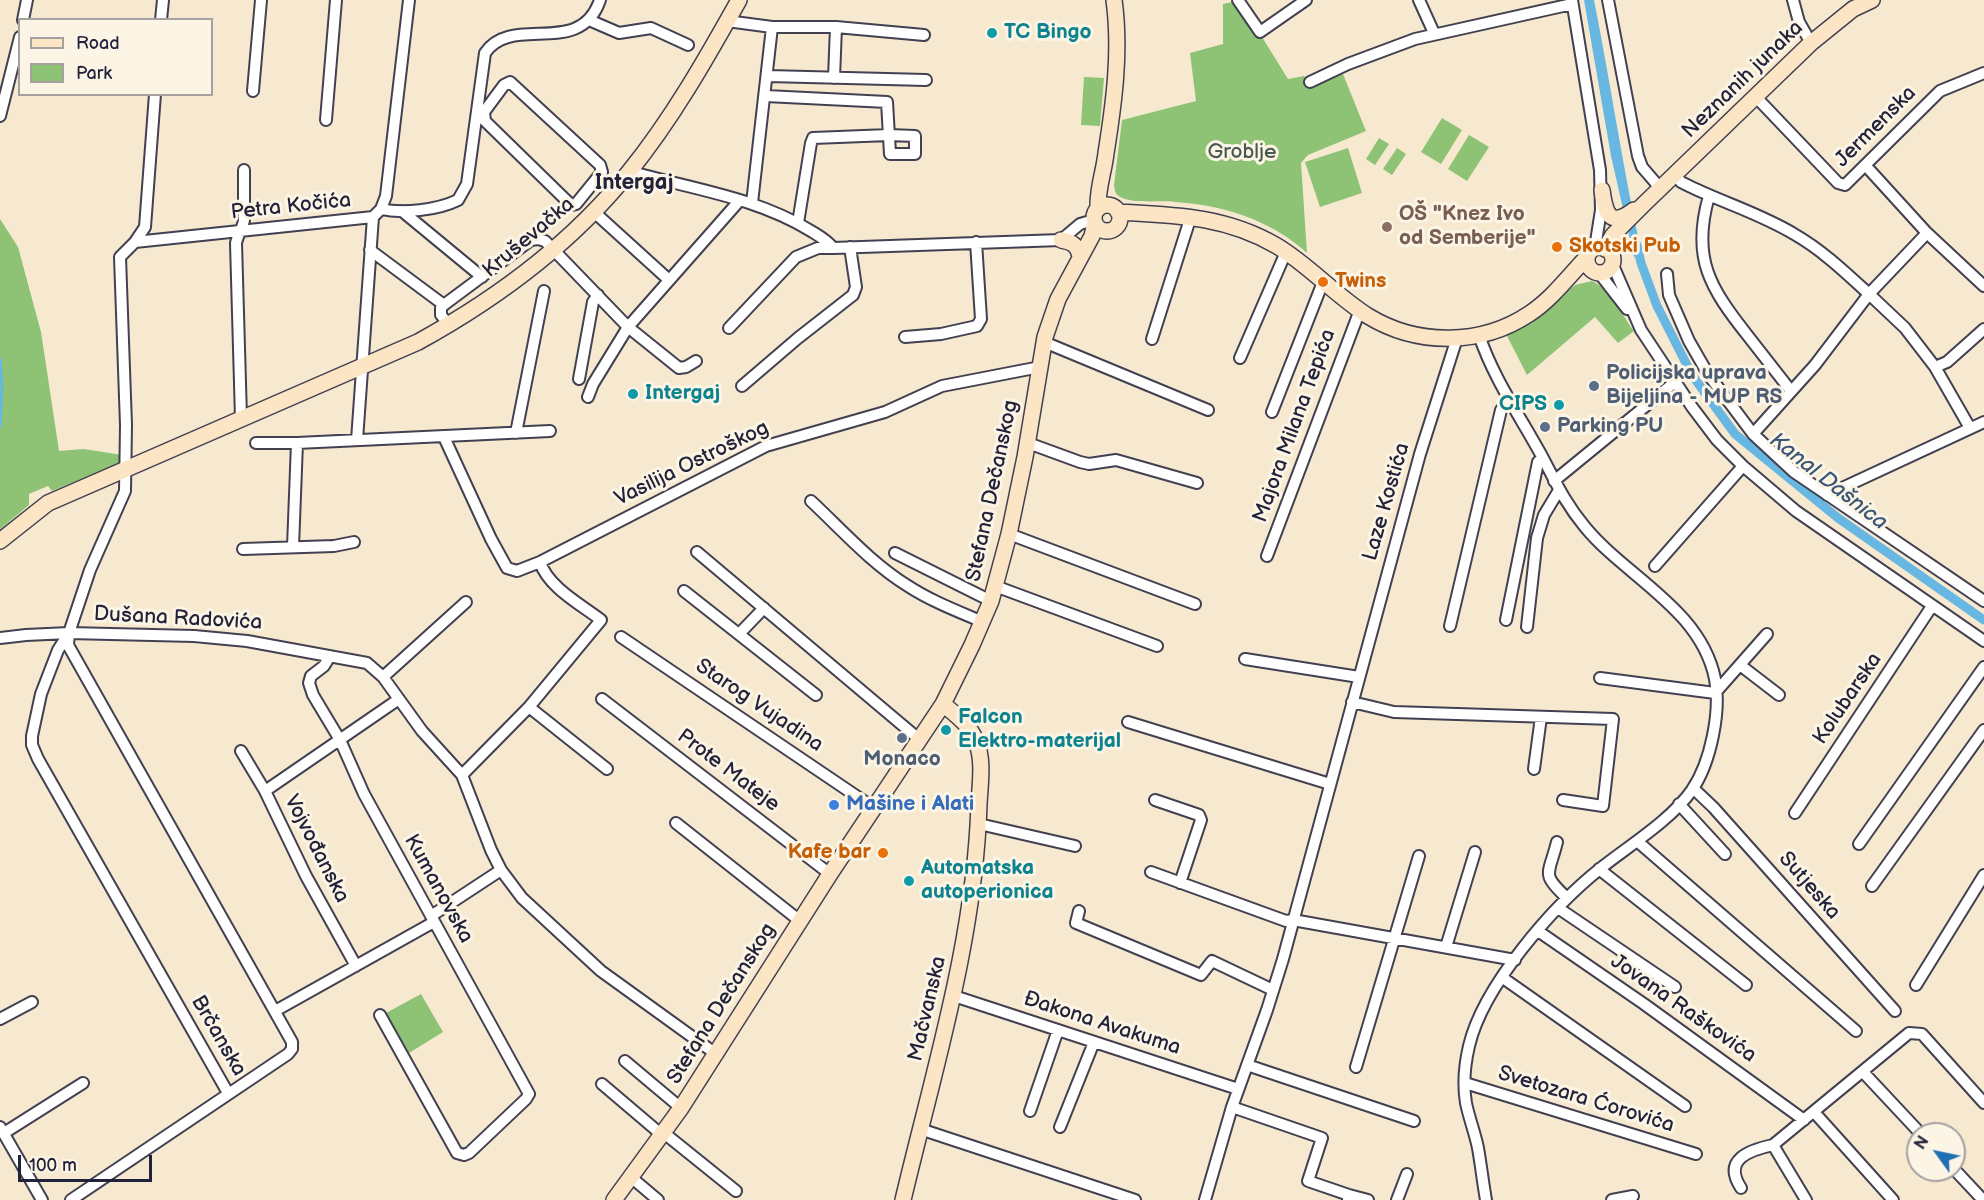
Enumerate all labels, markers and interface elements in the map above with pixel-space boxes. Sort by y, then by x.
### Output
street label: Neznanih junaka [1677,16,1809,144]
legend [18,18,213,96]
place label: TC Bingo [1004,20,1091,46]
marker: TC Bingo [985,26,999,40]
text: Road [76,33,120,54]
text: Park [76,63,112,84]
street label: Jermenska [1830,81,1922,173]
park label: Groblje [1208,140,1276,166]
district label: Intergaj [595,170,673,196]
street label: Petra Kočića [230,188,352,226]
street label: Kruševačka [478,192,580,284]
place label: OŠ "Knez Ivo od Semberije" [1399,202,1536,252]
marker: OŠ "Knez Ivo od Semberije" [1380,220,1394,234]
place label: Skotski Pub [1569,234,1681,260]
marker: Skotski Pub [1550,240,1564,254]
place label: Twins [1335,269,1386,295]
marker: Twins [1316,275,1330,289]
street label: Majora Milana Tepića [1248,326,1342,526]
place label: Policijska uprava Bijeljina - MUP RS [1606,361,1782,411]
marker: Policijska uprava Bijeljina - MUP RS [1587,379,1601,393]
place label: Intergaj [645,381,720,407]
marker: Intergaj [626,387,640,401]
place label: CIPS [1499,392,1547,418]
street label: Stefana Dečanskog [961,398,1025,584]
marker: CIPS [1552,398,1566,412]
place label: Parking PU [1557,414,1663,440]
street label: Vasilija Ostroškog [611,416,773,512]
marker: Parking PU [1538,420,1552,434]
water label: Kanal Dašnica [1764,428,1892,536]
street label: Laze Kostića [1358,440,1416,564]
street label: Dušana Radovića [93,602,263,636]
street label: Kolubarska [1808,648,1888,750]
street label: Starog Vujadina [690,654,828,758]
place label: Falcon Elektro-materijal [958,705,1121,755]
marker: Falcon Elektro-materijal [939,723,953,737]
street label: Prote Mateje [672,724,784,818]
marker: Monaco [895,731,909,745]
place label: Monaco [863,747,941,773]
street label: Vojvođanska [278,791,354,907]
place label: Mašine i Alati [846,792,974,818]
marker: Mašine i Alati [827,798,841,812]
street label: Kumanovska [398,830,478,948]
place label: Kafe bar [788,840,871,866]
marker: Kafe bar [876,846,890,860]
street label: Sutjeska [1773,847,1845,925]
place label: Automatska autoperionica [921,856,1054,906]
marker: Automatska autoperionica [902,874,916,888]
street label: Stefana Dečanskog [662,919,782,1089]
street label: Jovana Raškovića [1605,949,1761,1069]
street label: Mačvanska [904,954,952,1064]
street label: Đakona Avakuma [1020,987,1184,1061]
street label: Brčanska [185,991,251,1081]
street label: Svetozara Ćorovića [1495,1061,1677,1139]
north arrow [1906,1122,1966,1182]
text: N [1911,1133,1933,1153]
scale bar [21,1143,154,1181]
text: 100 m [29,1155,77,1176]

